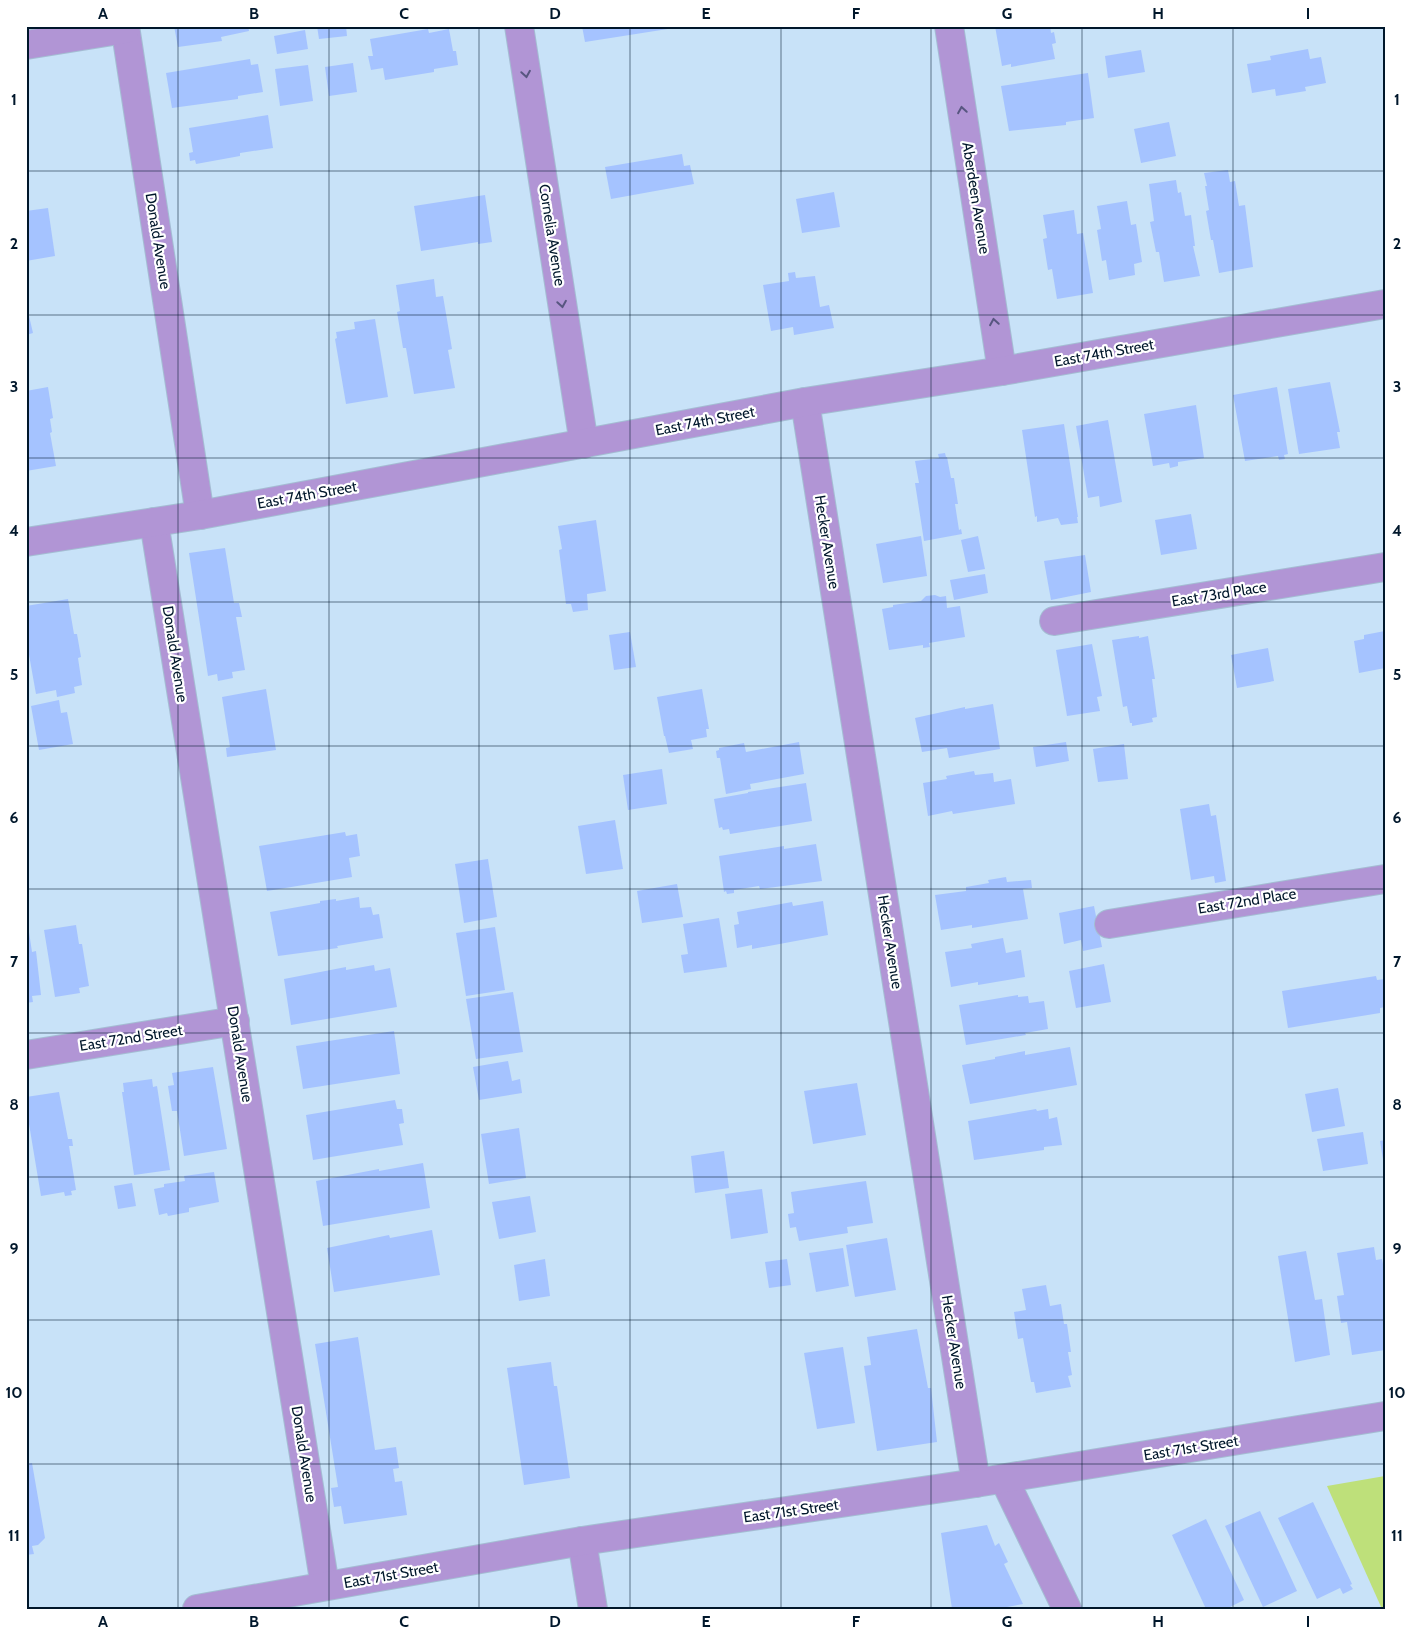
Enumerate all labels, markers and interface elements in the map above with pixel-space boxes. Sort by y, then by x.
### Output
text: A [98,4,108,23]
text: B [249,4,259,23]
text: C [399,4,409,23]
text: D [549,4,561,23]
text: E [701,4,711,23]
text: F [852,4,861,23]
text: G [1002,4,1012,23]
text: H [1152,4,1164,23]
text: I [1306,4,1310,23]
one-way arrow [521,70,531,79]
text: 1 [11,90,17,109]
text: 1 [1394,90,1400,109]
one-way arrow [958,106,968,114]
street label: Aberdeen Avenue [958,141,994,255]
street label: Cornelia Avenue [535,183,569,288]
street label: Donald Avenue [141,191,175,291]
text: 2 [10,234,18,253]
text: 2 [1393,234,1401,253]
one-way arrow [557,300,567,308]
one-way arrow [990,318,1000,327]
street label: East 74th Street [1053,335,1155,371]
text: 3 [10,377,18,396]
text: 3 [1393,377,1401,396]
street label: East 74th Street [654,403,756,439]
street label: East 74th Street [256,477,358,513]
street label: Hecker Avenue [811,494,843,590]
text: 4 [9,521,19,540]
text: 4 [1392,521,1402,540]
street label: East 73rd Place [1170,578,1268,610]
street label: Donald Avenue [158,604,192,704]
text: 5 [10,665,18,684]
text: 5 [1393,665,1401,684]
text: 6 [10,808,19,827]
text: 6 [1393,808,1402,827]
street label: East 72nd Place [1197,884,1298,918]
street label: Hecker Avenue [874,894,906,990]
text: 7 [10,952,19,971]
text: 7 [1393,952,1402,971]
street label: Donald Avenue [223,1004,257,1104]
street label: East 72nd Street [78,1021,184,1055]
text: 8 [9,1095,19,1114]
text: 8 [1392,1095,1402,1114]
text: 9 [10,1239,19,1258]
text: 9 [1393,1239,1402,1258]
street label: Hecker Avenue [938,1294,970,1390]
text: 10 [5,1383,23,1402]
text: 10 [1388,1383,1406,1402]
street label: Donald Avenue [287,1404,321,1504]
street label: East 71st Street [1142,1432,1240,1464]
street label: East 71st Street [742,1495,840,1527]
text: 11 [8,1526,20,1545]
text: 11 [1391,1526,1403,1545]
street label: East 71st Street [342,1558,440,1592]
text: A [98,1612,108,1631]
text: B [249,1612,259,1631]
text: C [399,1612,409,1631]
text: D [549,1612,561,1631]
text: E [701,1612,711,1631]
text: F [852,1612,861,1631]
text: G [1002,1612,1012,1631]
text: H [1152,1612,1164,1631]
text: I [1306,1612,1310,1631]

